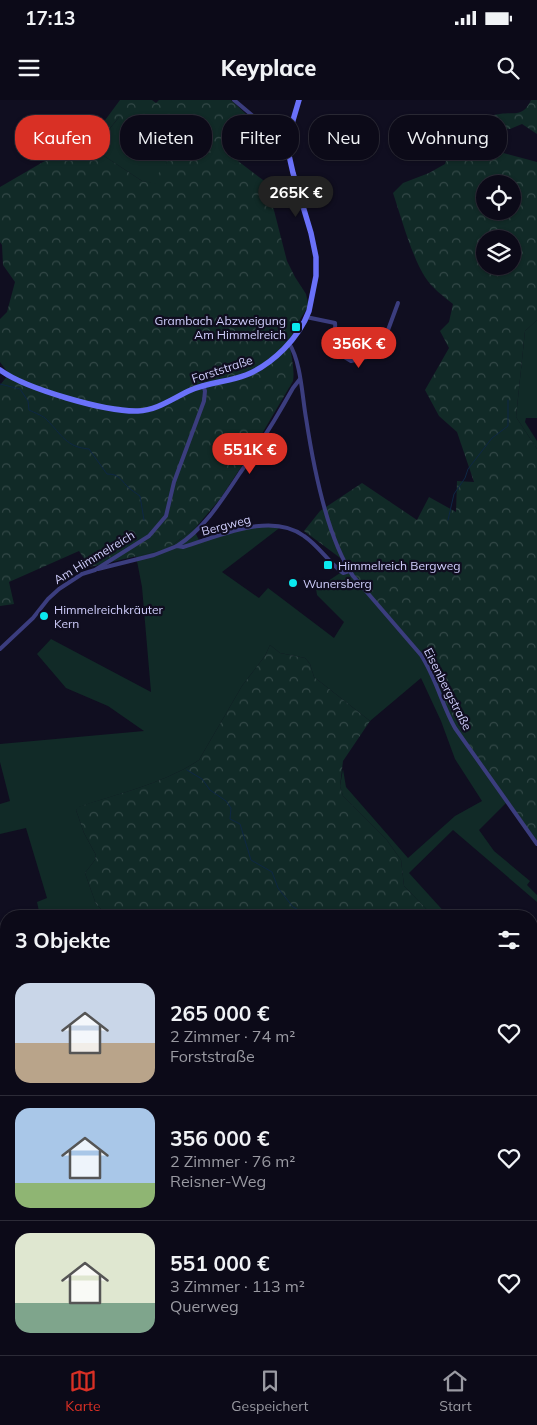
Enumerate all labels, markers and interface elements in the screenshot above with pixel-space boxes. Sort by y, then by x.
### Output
text: 17:13 [25,6,75,30]
icon: menu [15,54,43,82]
text: Keyplace [221,54,316,82]
icon: search [494,54,522,82]
chip: Kaufen [15,115,110,160]
chip: Mieten [120,115,212,160]
chip: Filter [222,115,299,160]
chip: Neu [309,115,379,160]
chip: Wohnung [389,115,507,160]
map controls [476,175,521,275]
button: locate [476,175,521,220]
pin: 265K € [255,176,337,218]
text: 265K € [269,182,323,202]
button: layers [476,230,521,275]
place label: Grambach Abzweigung Am Himmelreich [154,313,286,342]
marker: Grambach Abzweigung Am Himmelreich [290,321,302,333]
pin: 356K € [318,326,400,369]
text: 356K € [332,333,386,353]
street label: Forststraße [189,352,255,386]
pin: 551K € [209,432,291,475]
text: 551K € [223,439,277,459]
street label: Bergweg [200,511,252,539]
street label: Am Himmelreich [51,527,137,587]
place label: Himmelreich Bergweg [338,558,461,573]
marker: Himmelreich Bergweg [322,559,334,571]
place label: Wunersberg [303,576,372,591]
marker: Wunersberg [287,577,299,589]
place label: Himmelreichkräuter Kern [54,602,163,631]
marker: Himmelreichkräuter Kern [38,610,50,622]
street label: Eisenbergstraße [421,645,475,733]
icon: filters [495,926,523,954]
text: 3 Objekte [15,927,111,953]
text: 265 000 € [170,1000,270,1026]
icon: home [55,1003,115,1063]
icon: heart [495,1019,523,1047]
text: 2 Zimmer · 74 m² [170,1026,295,1046]
text: Forststraße [170,1046,255,1066]
text: 356 000 € [170,1125,270,1151]
icon: home [55,1128,115,1188]
icon: heart [495,1144,523,1172]
text: 2 Zimmer · 76 m² [170,1151,295,1171]
text: Reisner-Weg [170,1171,266,1191]
text: 551 000 € [170,1250,270,1276]
icon: home [55,1253,115,1313]
icon: heart [495,1269,523,1297]
text: 3 Zimmer · 113 m² [170,1276,305,1296]
text: Querweg [170,1296,239,1316]
tab: Karte [65,1367,101,1415]
tab: Gespeichert [231,1367,309,1415]
tab: Start [439,1367,472,1415]

